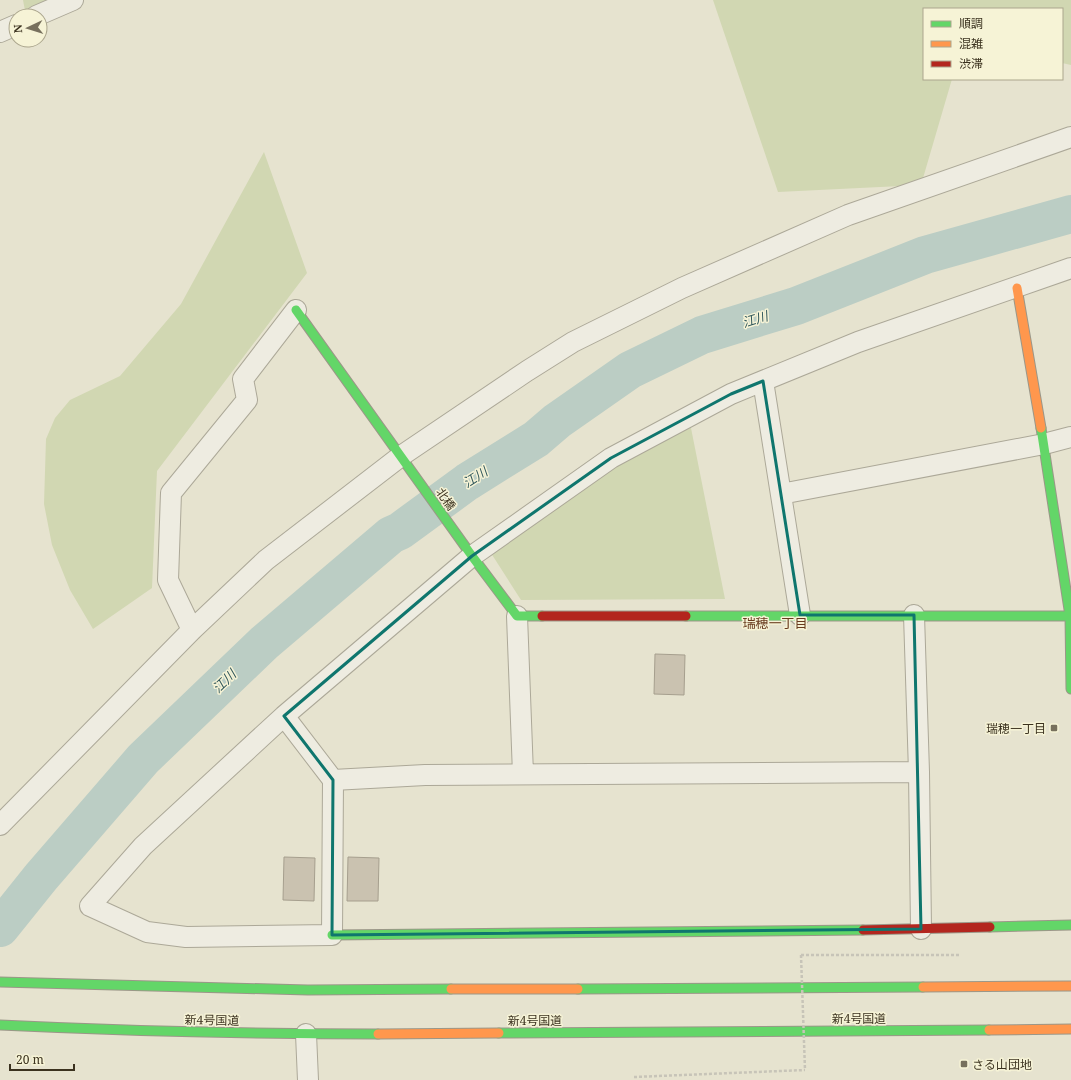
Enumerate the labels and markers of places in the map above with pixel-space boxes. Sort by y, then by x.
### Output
place label: 瑞穂一丁目 [986,720,1046,737]
marker: 瑞穂一丁目 [1049,723,1059,733]
place label: さる山団地 [972,1056,1032,1073]
marker: さる山団地 [959,1059,969,1069]

